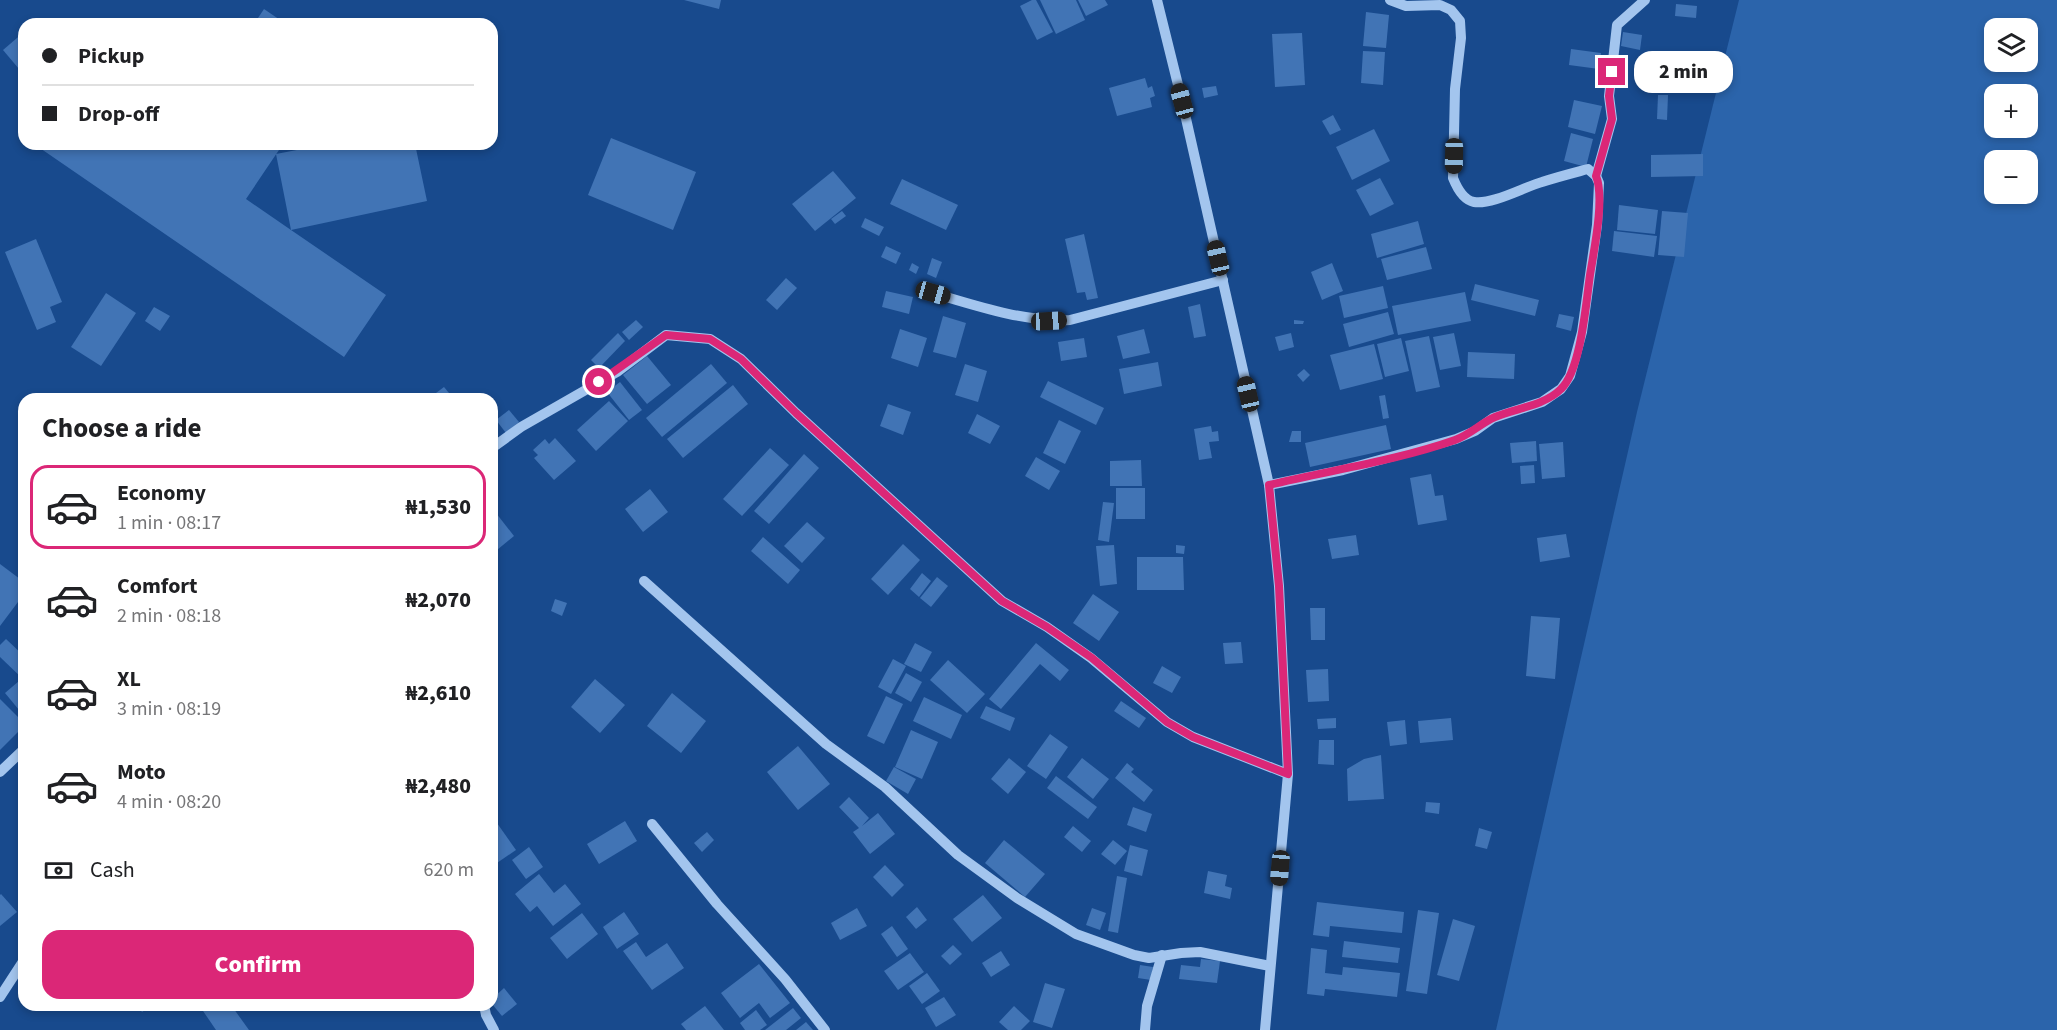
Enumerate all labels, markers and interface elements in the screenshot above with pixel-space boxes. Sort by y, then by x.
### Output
map controls [1984,18,2038,204]
button: layers [1984,18,2038,72]
text: Pickup [78,40,144,72]
callout: 2 min [1633,51,1732,93]
route end [1598,58,1625,85]
text: 2 min [1659,58,1708,86]
car [1169,81,1195,121]
button: + [1984,84,2038,138]
text: Drop-off [78,98,159,130]
car [1445,138,1463,174]
button: − [1984,150,2038,204]
car [1205,238,1231,278]
car [913,279,953,307]
car [1031,311,1067,331]
route start [585,368,612,395]
car [1235,374,1261,414]
text: Choose a ride [42,409,202,448]
text: Economy [117,477,206,509]
icon: car [45,480,99,534]
text: ₦1,530 [405,491,471,523]
text: 1 min · 08:17 [117,509,221,537]
text: Comfort [117,570,198,602]
icon: car [45,573,99,627]
text: ₦2,070 [405,584,471,616]
text: 2 min · 08:18 [117,602,221,630]
text: XL [117,663,141,695]
icon: car [45,666,99,720]
text: ₦2,610 [405,677,471,709]
text: 3 min · 08:19 [117,695,221,723]
text: Moto [117,756,166,788]
icon: car [45,759,99,813]
text: ₦2,480 [405,770,471,802]
text: 4 min · 08:20 [117,788,221,816]
car [1269,849,1291,887]
icon: cash [42,854,75,887]
text: Cash [90,854,135,886]
text: 620 m [424,856,474,884]
button: Confirm [42,930,474,999]

